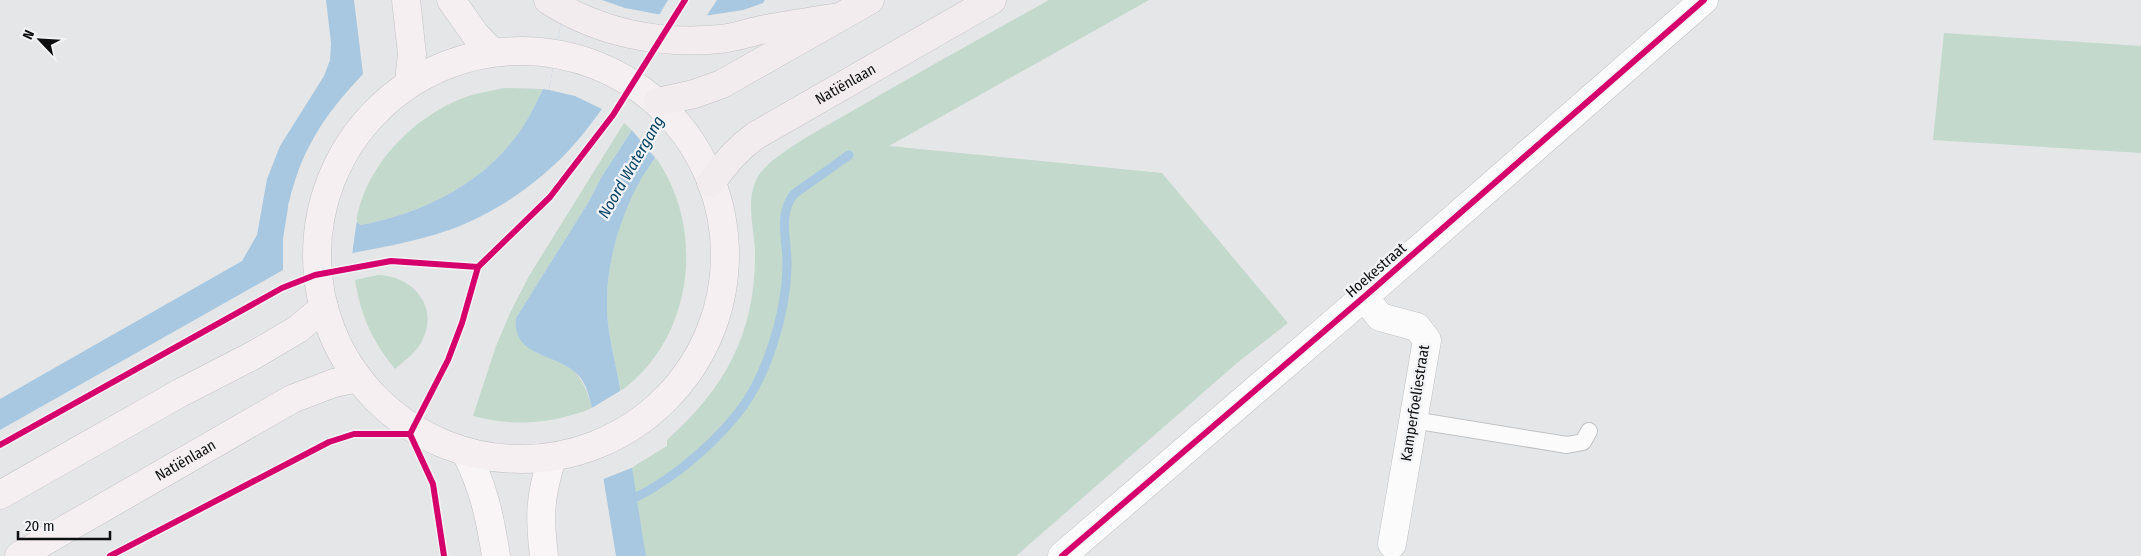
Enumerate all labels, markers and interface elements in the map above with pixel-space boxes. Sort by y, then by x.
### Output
north arrow [15,15,65,65]
text: N [19,27,38,42]
street label: Natiënlaan [812,60,879,109]
water label: Noord Watergang [594,113,668,221]
street label: Hoekestraat [1342,239,1410,301]
street label: Kamperfoeliestraat [1397,343,1433,463]
street label: Natiënlaan [152,436,219,485]
scale bar [18,508,110,540]
text: 20 m [25,517,55,535]

